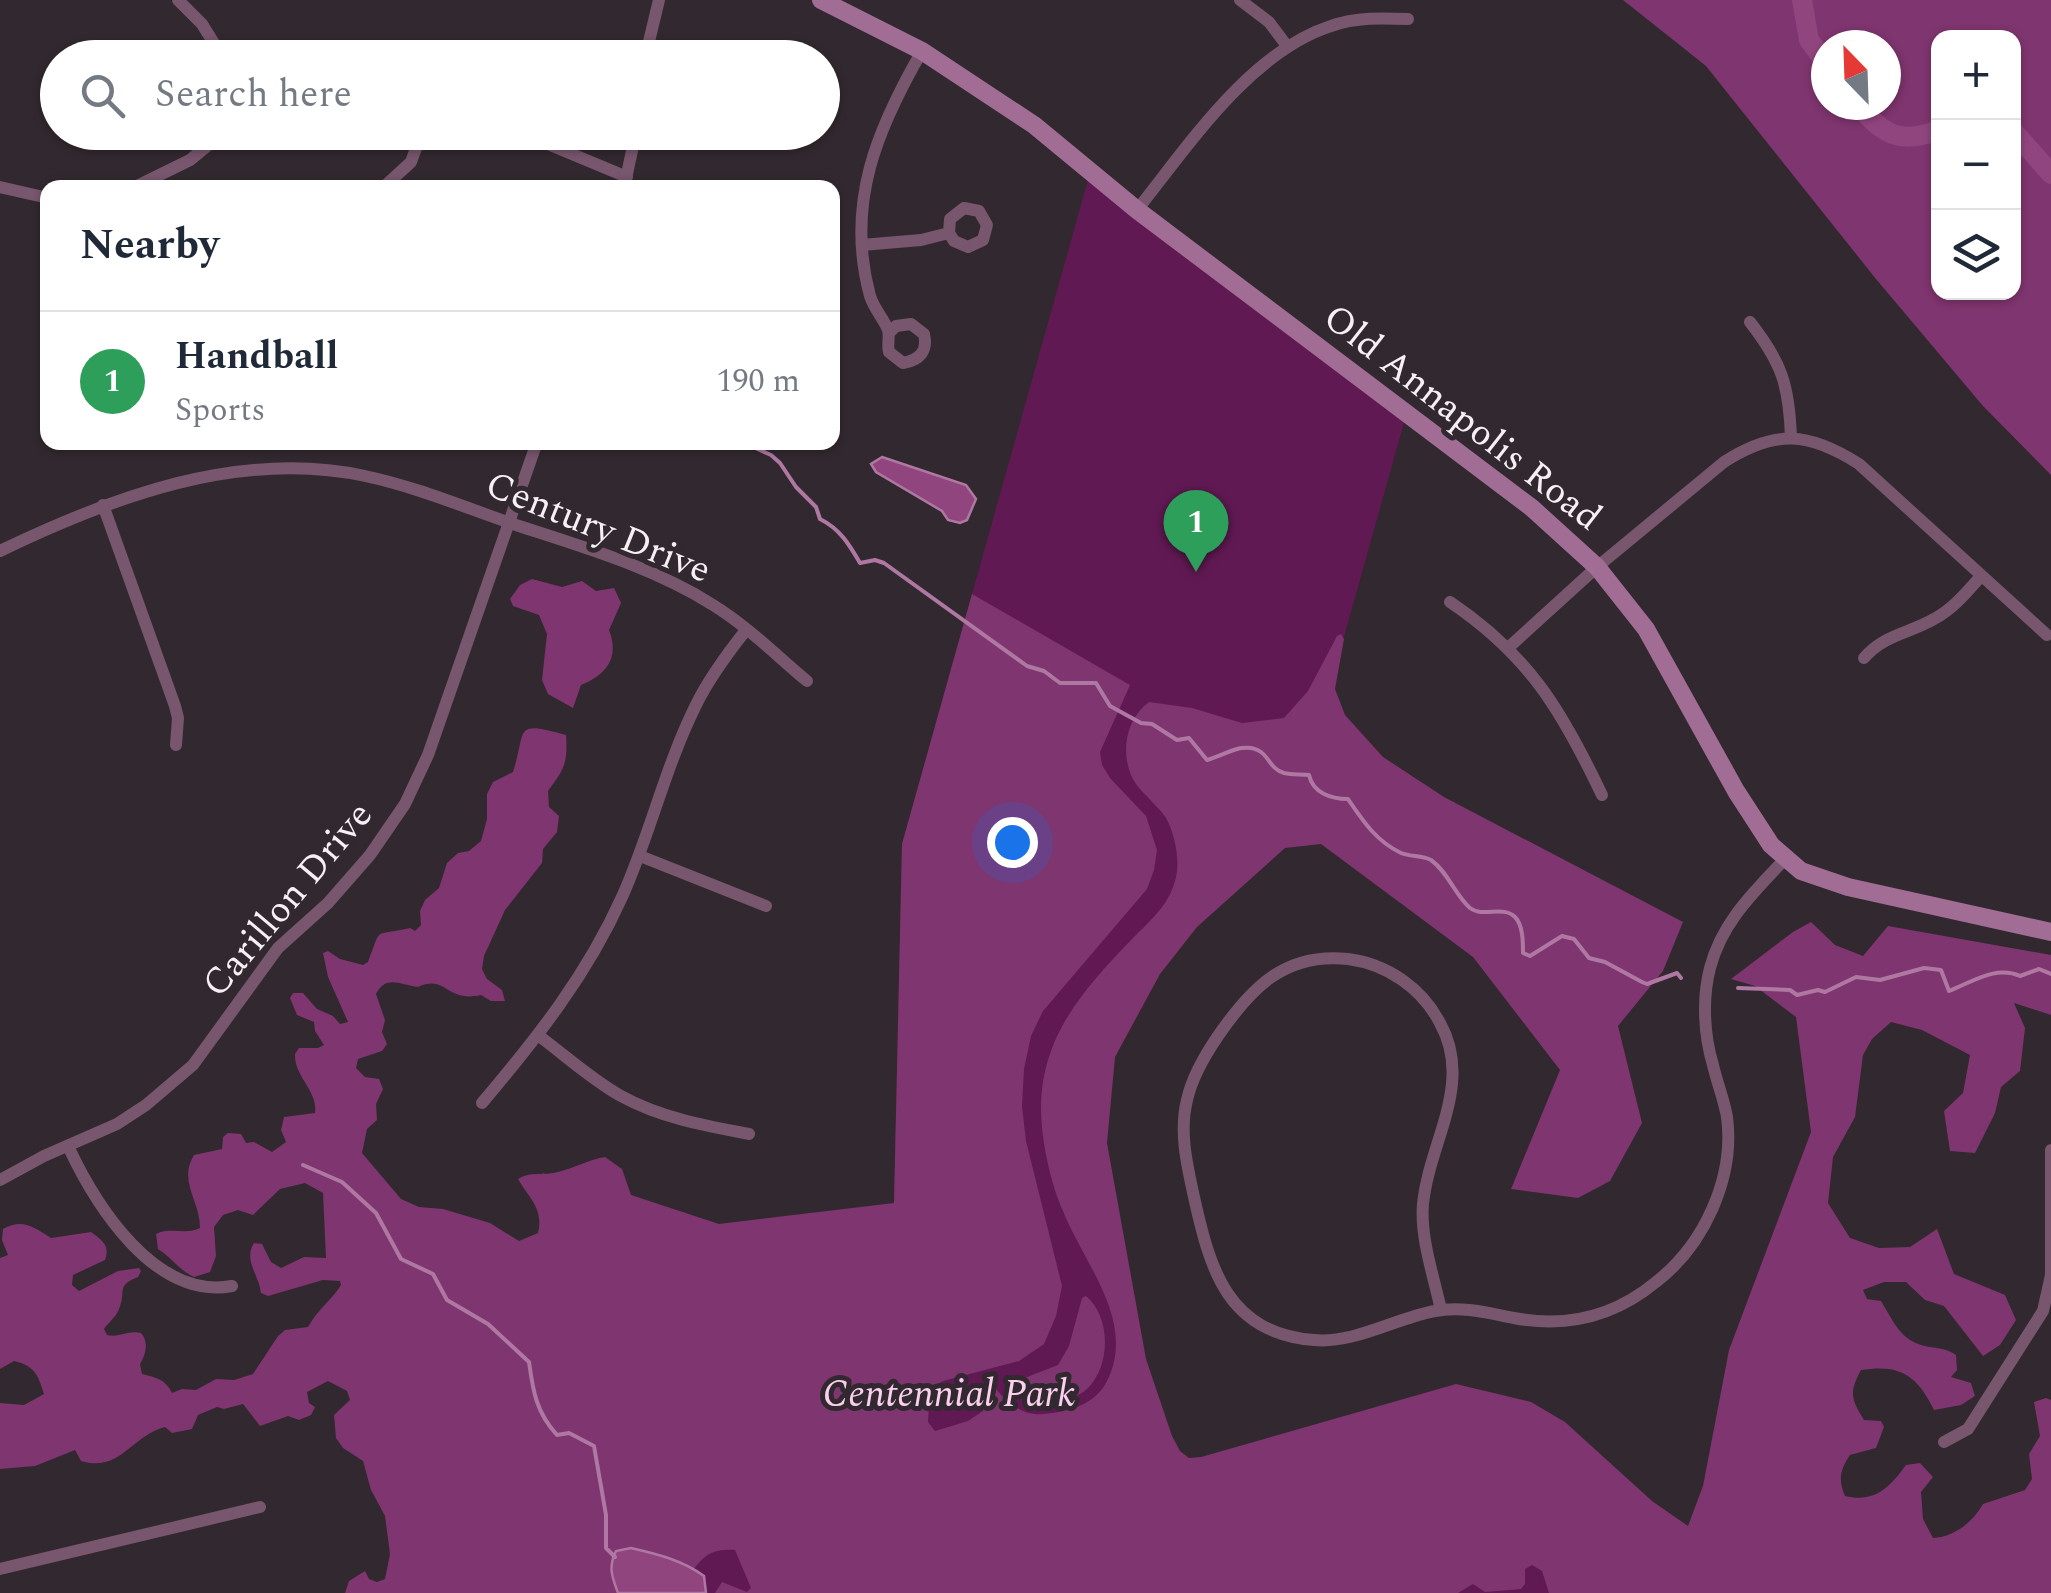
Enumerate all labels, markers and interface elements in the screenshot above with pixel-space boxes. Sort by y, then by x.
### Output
north arrow [1811,30,1901,120]
map controls [1931,30,2021,300]
button: + [1931,30,2021,120]
search box [40,40,840,150]
text: Search here [155,66,352,124]
icon: search [75,68,130,123]
button: − [1931,120,2021,210]
button: layers [1931,210,2021,300]
text: Nearby [80,214,219,277]
street label: Old Annapolis Road [1310,290,1614,546]
text: Handball [175,328,338,386]
text: 1 [104,357,121,406]
text: 190 m [716,357,800,406]
text: Sports [175,386,265,435]
street label: Century Drive [476,456,720,600]
pin: 1 [1164,490,1228,572]
street label: Carillon Drive [188,789,388,1011]
your location [987,817,1038,868]
park label: Centennial Park [823,1366,1076,1424]

